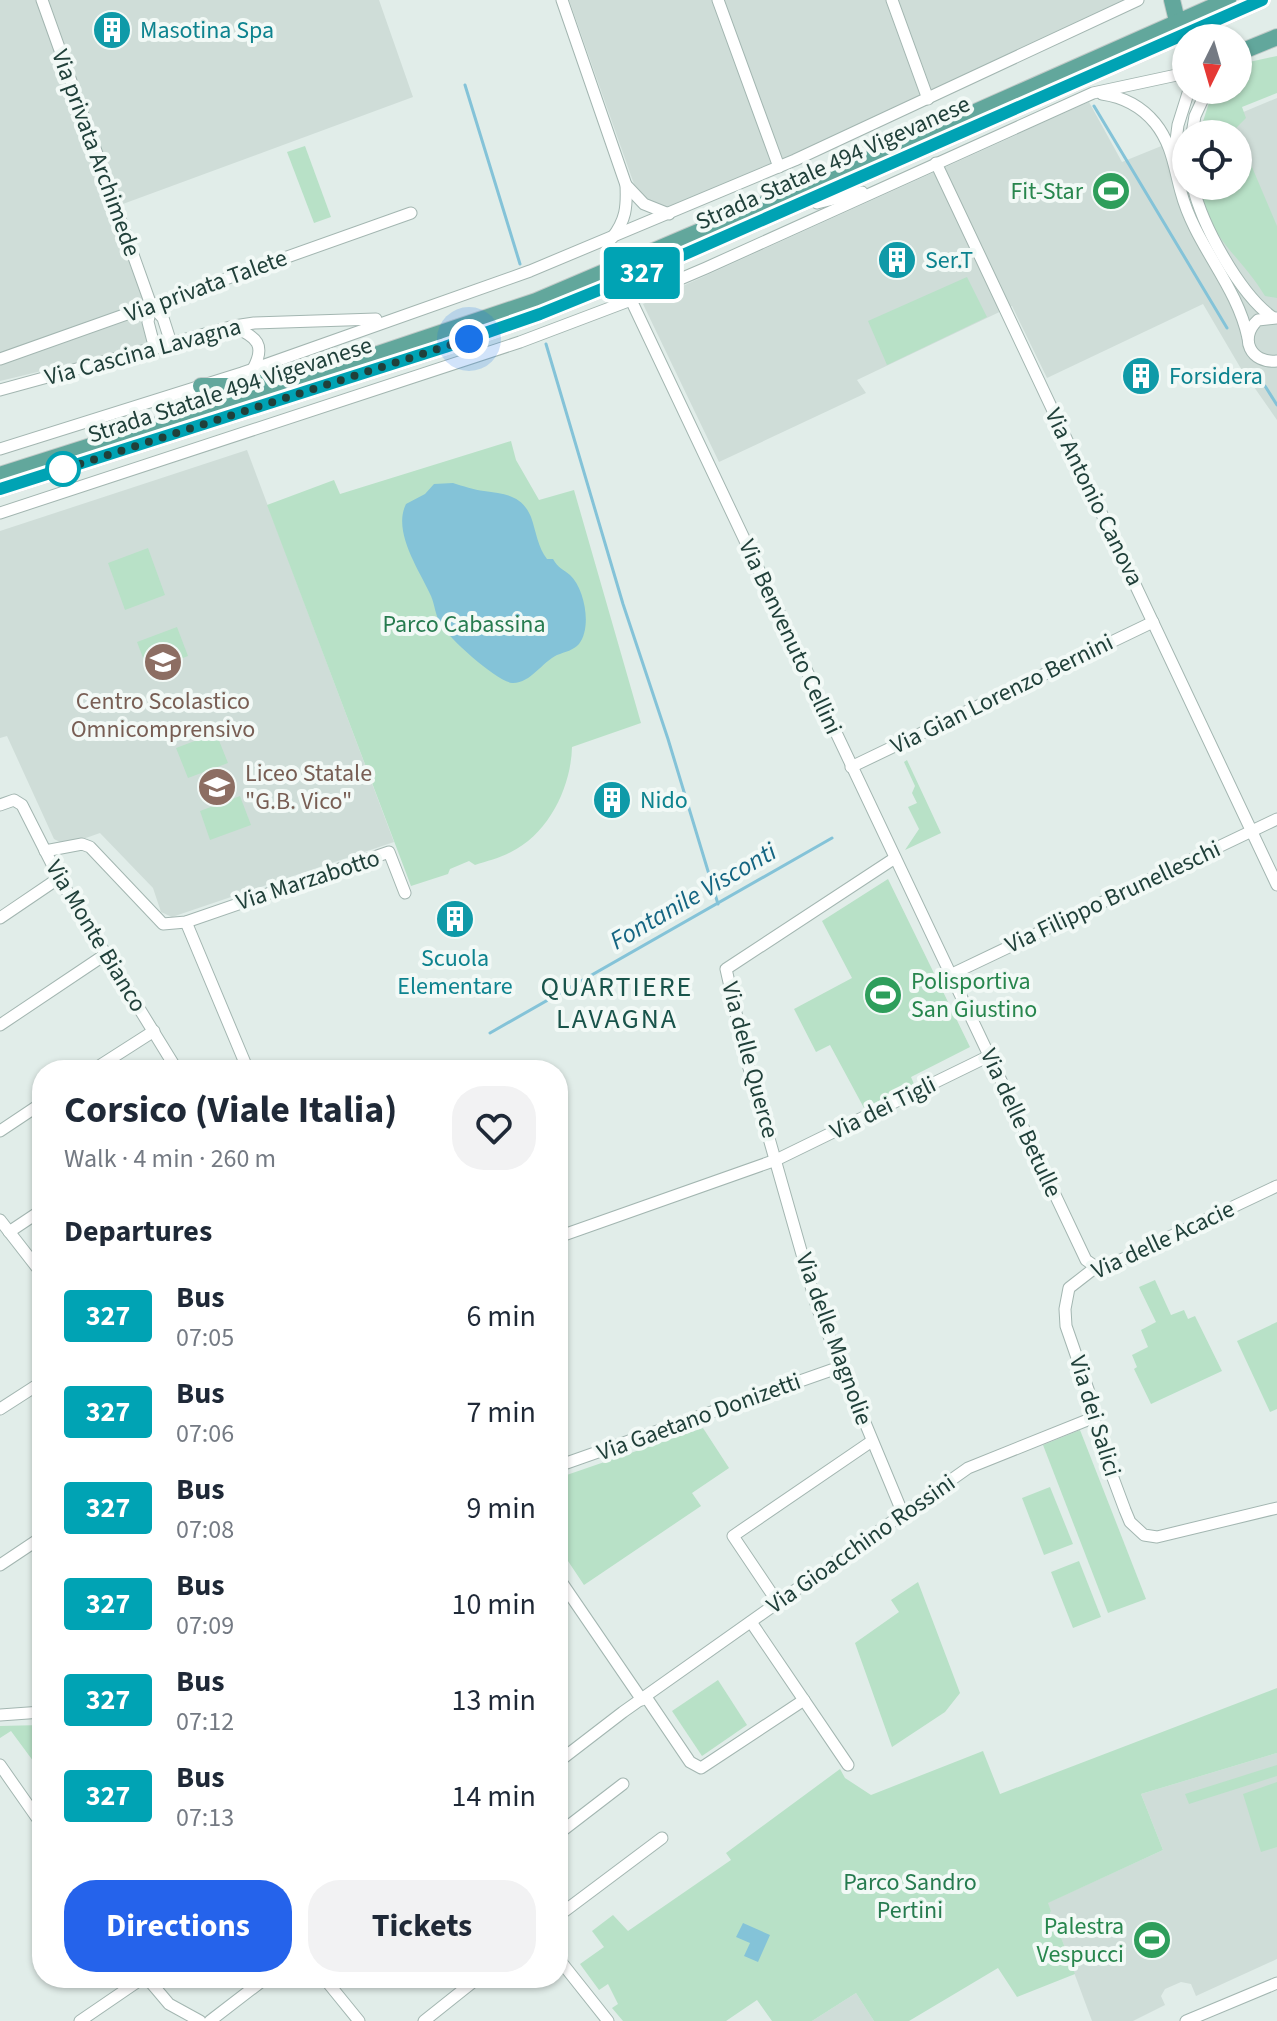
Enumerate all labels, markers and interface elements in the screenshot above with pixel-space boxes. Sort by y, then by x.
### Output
building icon: Masotina Spa [91,9,133,51]
place label: Masotina Spa [140,13,274,48]
north arrow [1172,24,1252,104]
map controls [1172,24,1252,200]
street label: Via privata Archimede [42,45,150,261]
street label: Strada Statale 494 Vigevanese [690,87,976,239]
button: locate [1172,120,1252,200]
sports icon: Fit-Star [1090,170,1132,212]
place label: Fit-Star [1010,174,1084,209]
building icon: Ser.T [876,239,918,281]
street label: Via privata Talete [120,240,292,332]
place label: Ser.T [925,243,973,278]
line badge: 327 [596,247,688,299]
text: 327 [620,253,664,293]
street label: Via Cascina Lavagna [41,309,245,395]
your location [449,319,489,359]
street label: Strada Statale 494 Vigevanese [83,327,377,453]
building icon: Forsidera [1120,355,1162,397]
place label: Forsidera [1169,359,1263,394]
street label: Via Antonio Canova [1036,402,1152,592]
unlabelled marker [46,452,80,486]
street label: Via Benvenuto Cellini [729,534,851,740]
park label: Parco Cabassina [382,607,546,642]
street label: Via Gian Lorenzo Bernini [885,625,1119,763]
school or university icon: Centro Scolastico Omnicomprensivo [142,641,184,683]
place label: Centro Scolastico Omnicomprensivo [71,684,255,747]
place label: Liceo Statale "G.B. Vico" [245,756,372,819]
school or university icon: Liceo Statale "G.B. Vico" [196,766,238,808]
building icon: Nido [591,779,633,821]
place label: Nido [640,783,688,818]
street label: Via Filippo Brunelleschi [1000,832,1226,962]
water label: Fontanile Visconti [603,833,784,959]
street label: Via Marzabotto [232,840,384,920]
street label: Via Monte Bianco [37,853,155,1019]
building icon: Scuola Elementare [434,898,476,940]
place label: Scuola Elementare [397,941,513,1004]
place label: Polisportiva San Giustino [911,964,1037,1027]
district label: QUARTIERE LAVAGNA [541,967,693,1039]
sports icon: Polisportiva San Giustino [862,974,904,1016]
street label: Via delle Querce [712,978,788,1142]
street label: Via delle Betulle [971,1043,1071,1203]
street label: Via dei Tigli [824,1067,942,1149]
text: Corsico (Viale Italia) [64,1083,397,1137]
button: heart [452,1086,536,1170]
text: Walk · 4 min · 260 m [64,1140,276,1177]
street label: Via delle Acacie [1086,1192,1240,1288]
text: Departures [64,1210,212,1253]
street label: Via delle Magnolie [787,1248,881,1430]
text: Bus [176,1276,224,1319]
text: 6 min [466,1295,536,1338]
text: 327 [86,1296,130,1336]
text: 07:05 [176,1319,234,1356]
street label: Via dei Salici [1060,1351,1130,1481]
street label: Via Gaetano Donizetti [592,1364,806,1470]
text: Bus [176,1372,224,1415]
text: 7 min [466,1391,536,1434]
text: 327 [86,1392,130,1432]
text: 07:06 [176,1415,234,1452]
street label: Via Gioacchino Rossini [759,1466,963,1622]
text: Bus [176,1468,224,1511]
text: 9 min [466,1487,536,1530]
text: 327 [86,1488,130,1528]
text: 07:08 [176,1511,234,1548]
text: Bus [176,1564,224,1607]
text: 10 min [452,1583,536,1626]
text: 327 [86,1584,130,1624]
text: 07:09 [176,1607,234,1644]
text: Bus [176,1660,224,1703]
text: 13 min [452,1679,536,1722]
text: 327 [86,1680,130,1720]
text: 07:12 [176,1703,234,1740]
text: Bus [176,1756,224,1799]
text: 14 min [452,1775,536,1818]
text: 327 [86,1776,130,1816]
text: 07:13 [176,1799,234,1836]
park label: Parco Sandro Pertini [843,1865,977,1928]
button: Directions [64,1880,292,1972]
button: Tickets [308,1880,536,1972]
place label: Palestra Vespucci [1036,1909,1124,1972]
sports icon: Palestra Vespucci [1131,1919,1173,1961]

